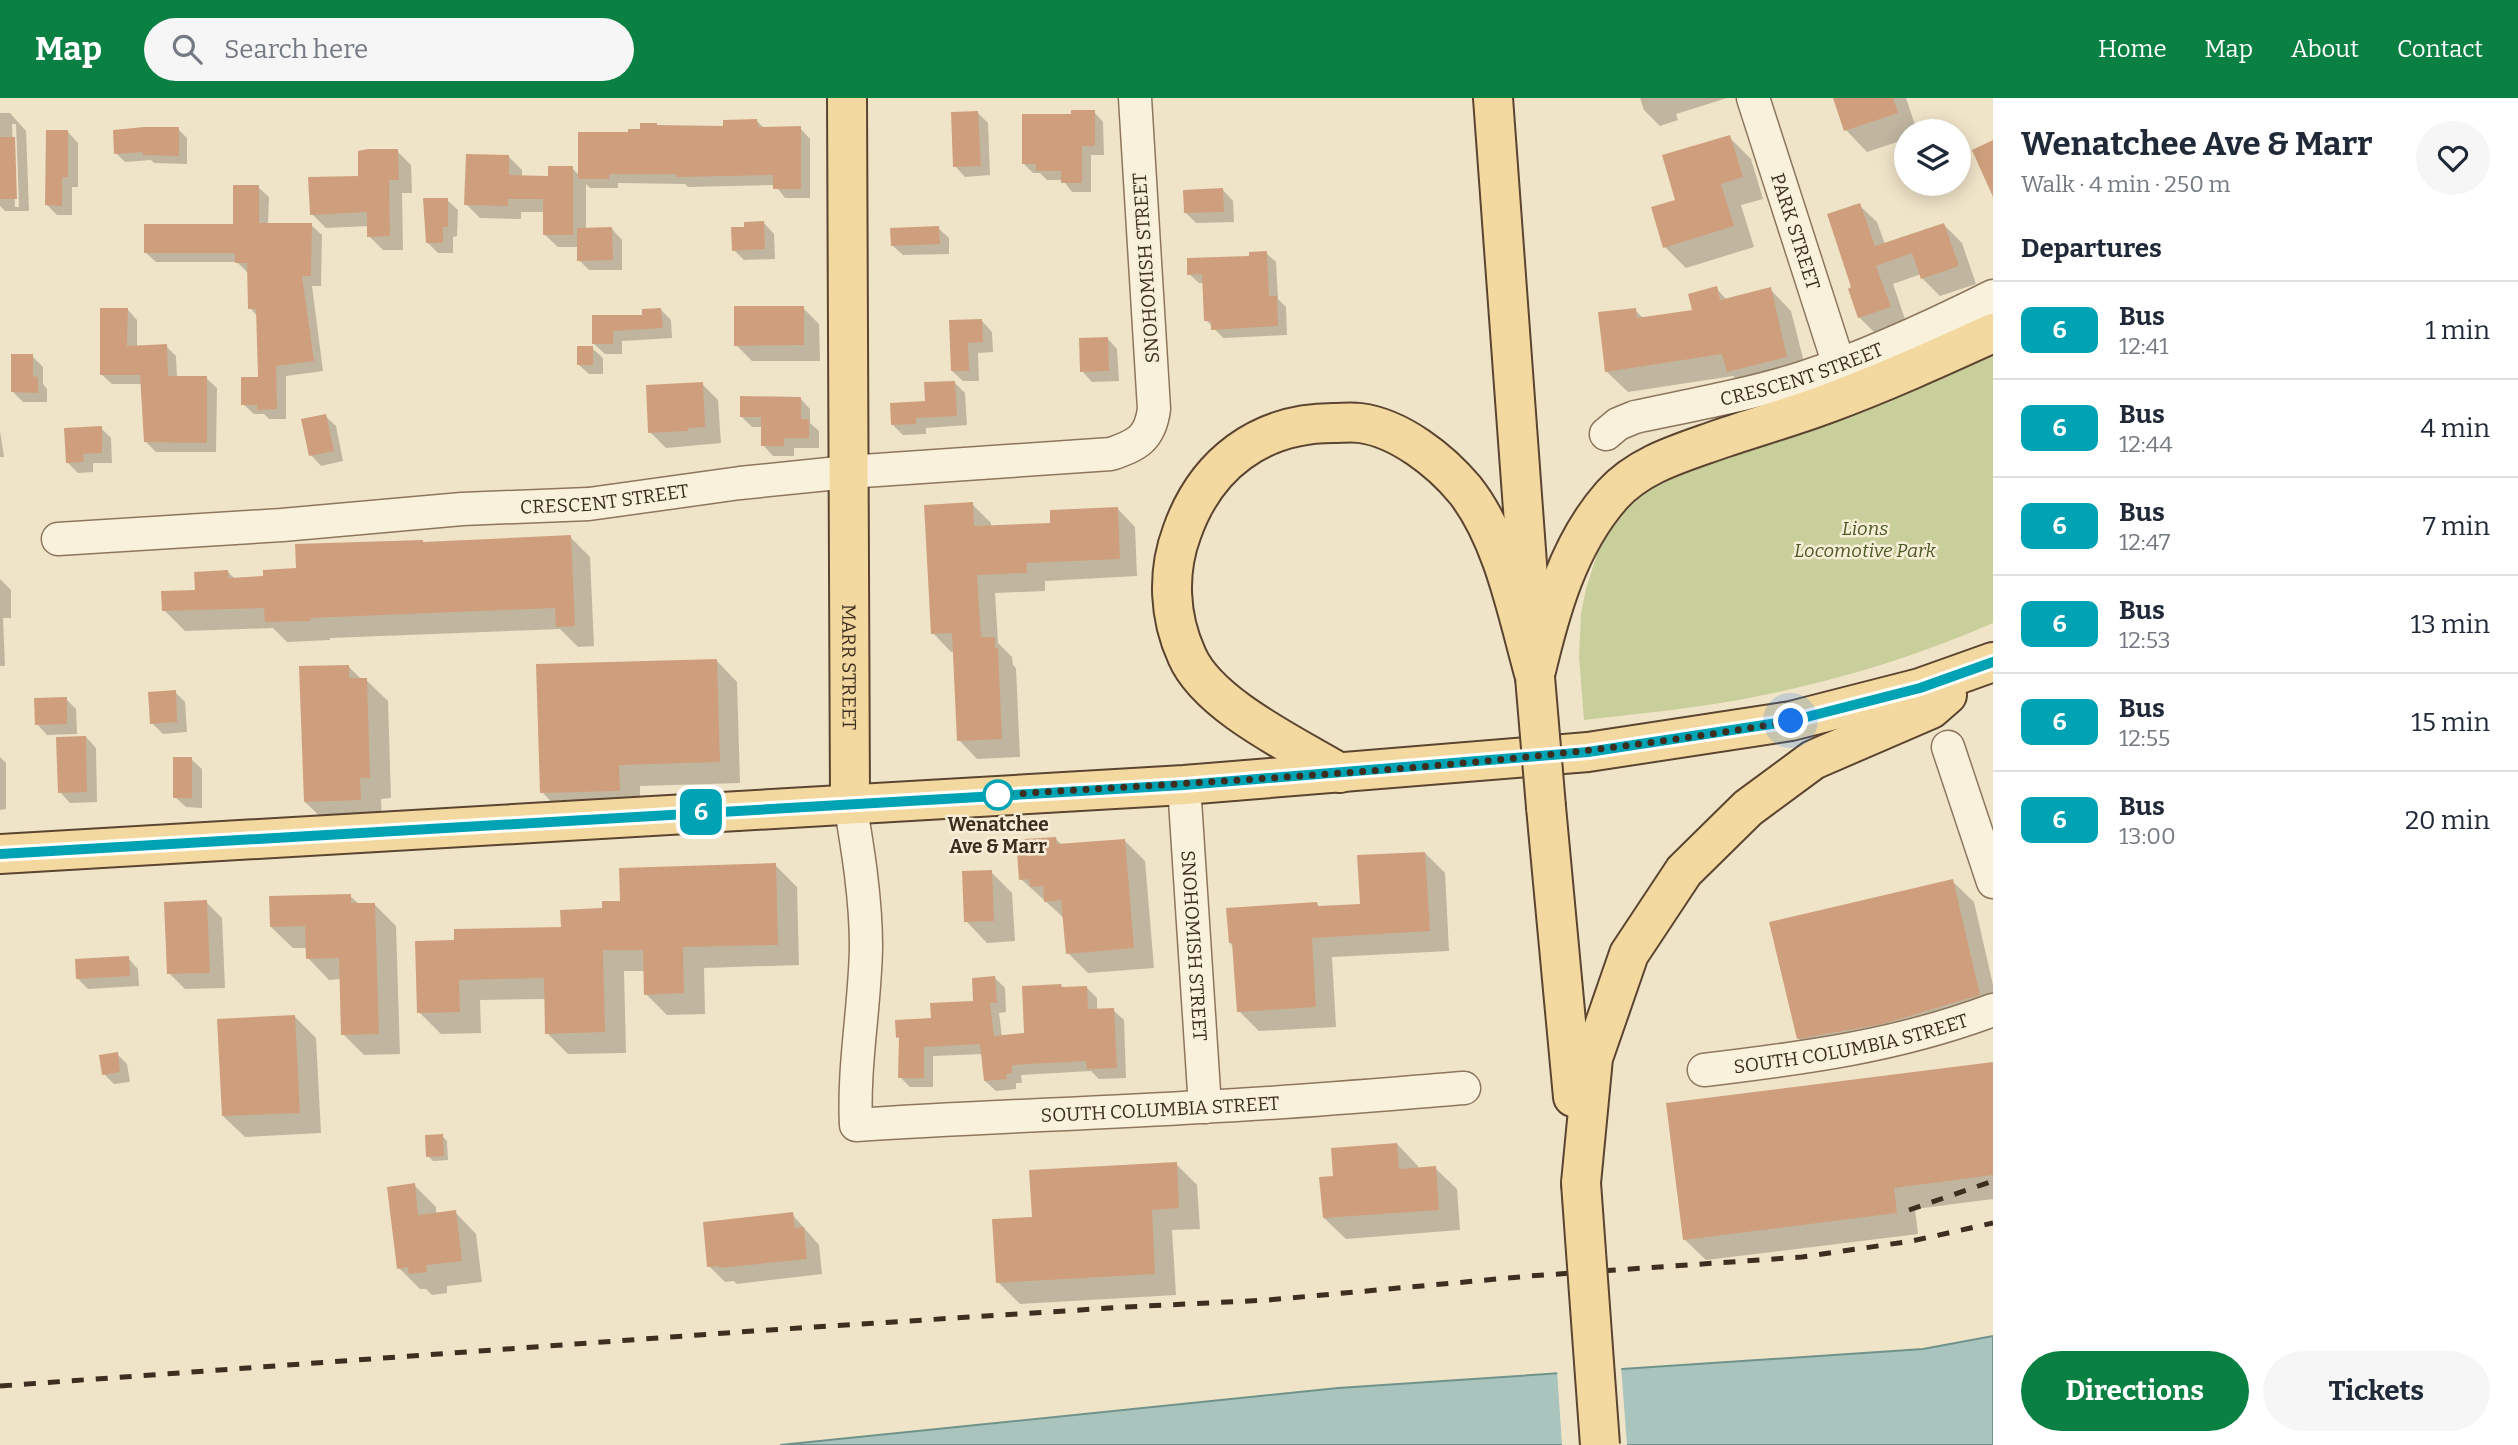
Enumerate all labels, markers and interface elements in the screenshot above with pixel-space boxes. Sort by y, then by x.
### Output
search box [144,18,634,81]
text: Map [35,29,102,69]
icon: search [168,30,206,68]
text: Search here [224,34,368,65]
text: Home [2098,35,2167,63]
text: Map [2205,35,2253,63]
text: About [2291,35,2359,63]
text: Contact [2397,35,2483,63]
map controls [1894,119,1971,196]
button: layers [1894,119,1971,196]
button: heart [2416,121,2490,195]
text: Wenatchee Ave & Marr [2021,124,2372,164]
street label: PARK STREET [1766,170,1825,292]
text: Walk · 4 min · 250 m [2021,170,2230,198]
street label: SNOHOMISH STREET [1128,172,1164,364]
text: Departures [2021,233,2162,264]
text: Bus [2119,301,2165,332]
text: 1 min [2425,315,2490,346]
text: 6 [2052,316,2067,344]
text: 12:41 [2119,332,2168,360]
street label: CRESCENT STREET [1718,337,1886,410]
text: Bus [2119,399,2165,430]
text: 4 min [2421,413,2490,444]
text: 6 [2052,414,2067,442]
text: 12:44 [2119,430,2173,458]
street label: CRESCENT STREET [520,479,690,518]
text: Bus [2119,497,2165,528]
text: 7 min [2423,511,2490,542]
text: 6 [2052,512,2067,540]
park label: Lions Locomotive Park [1794,517,1937,562]
text: 12:47 [2119,528,2170,556]
text: Bus [2119,595,2165,626]
street label: MARR STREET [838,604,861,730]
text: 13 min [2410,609,2490,640]
text: 6 [2052,610,2067,638]
text: 12:53 [2119,626,2171,654]
text: Bus [2119,693,2165,724]
your location [1773,703,1808,738]
text: 15 min [2411,707,2490,738]
text: 6 [2052,708,2067,736]
text: 12:55 [2119,724,2170,752]
marker: Wenatchee Ave & Marr [983,780,1013,810]
line badge: 6 [678,789,724,835]
text: Bus [2119,791,2165,822]
text: 6 [694,798,708,826]
text: 20 min [2405,805,2490,836]
text: 6 [2052,806,2067,834]
place label: Wenatchee Ave & Marr [947,813,1049,858]
text: 13:00 [2119,822,2176,850]
street label: SNOHOMISH STREET [1177,850,1212,1042]
street label: SOUTH COLUMBIA STREET [1732,1008,1971,1078]
street label: SOUTH COLUMBIA STREET [1040,1091,1280,1127]
button: Directions [2021,1351,2249,1431]
button: Tickets [2263,1351,2490,1431]

